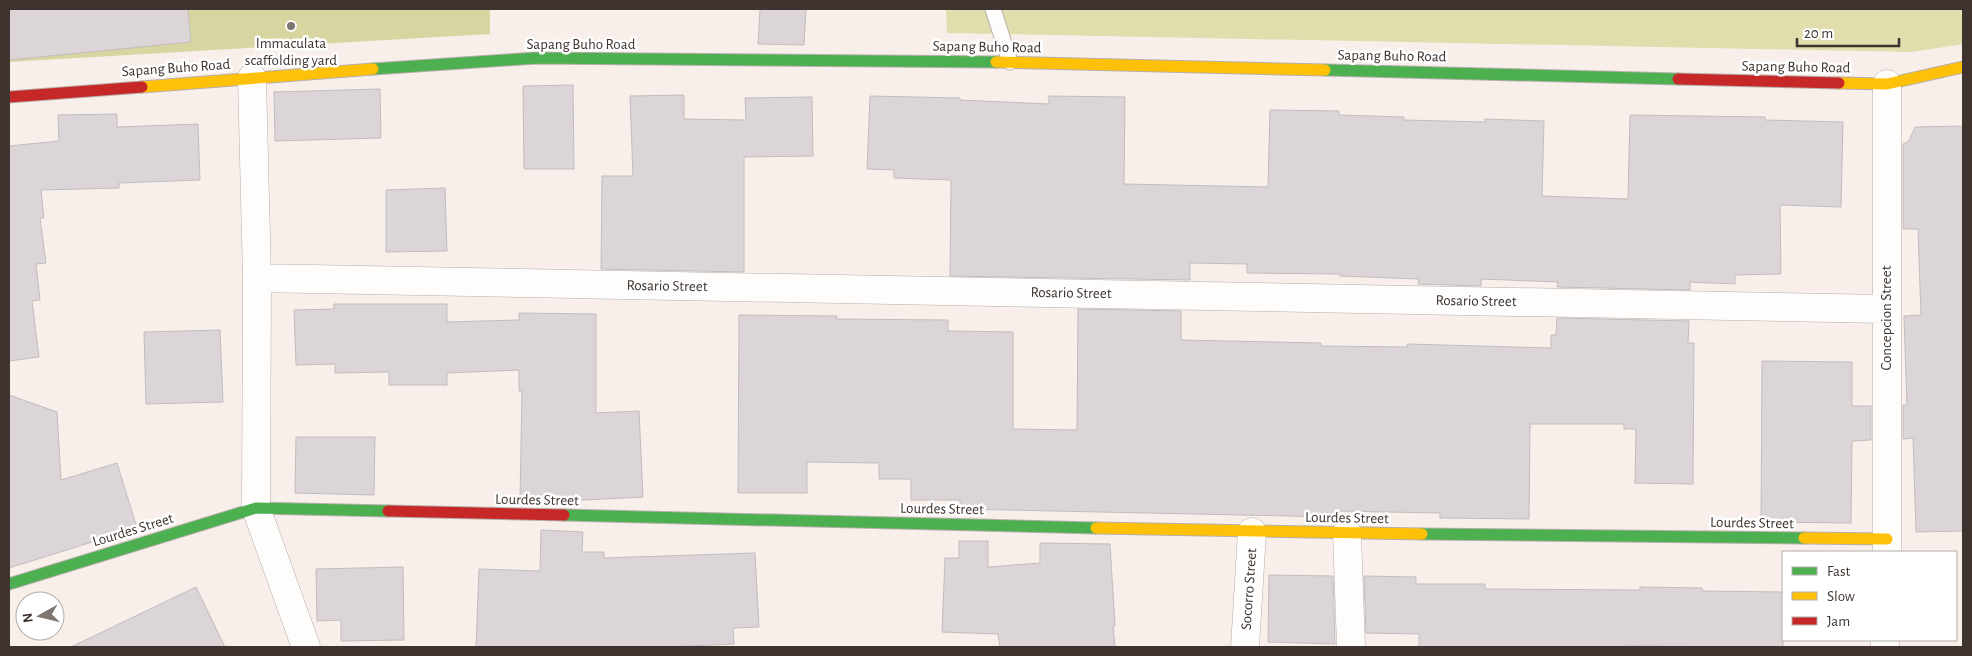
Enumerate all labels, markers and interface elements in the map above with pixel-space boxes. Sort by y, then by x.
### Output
scale bar [1797,15,1900,47]
marker: Immaculata scaffolding yard [285,20,297,32]
text: 20 m [1804,26,1833,41]
place label: Immaculata scaffolding yard [245,36,337,68]
street label: Sapang Buho Road [527,37,636,52]
street label: Sapang Buho Road [932,39,1042,55]
street label: Sapang Buho Road [1337,48,1447,64]
street label: Sapang Buho Road [121,57,231,79]
street label: Sapang Buho Road [1741,59,1851,75]
street label: Concepcion Street [1879,265,1894,370]
street label: Rosario Street [626,278,708,294]
street label: Rosario Street [1030,285,1112,301]
street label: Rosario Street [1435,293,1517,309]
street label: Lourdes Street [495,492,579,508]
street label: Lourdes Street [900,501,984,517]
street label: Lourdes Street [1305,510,1389,526]
street label: Lourdes Street [91,511,175,549]
street label: Lourdes Street [1710,515,1794,531]
street label: Socorro Street [1239,547,1259,630]
legend [1782,551,1957,641]
text: Fast [1827,564,1851,579]
text: Slow [1827,589,1855,604]
north arrow [15,591,65,641]
text: N [21,612,36,623]
text: Jam [1827,614,1850,629]

